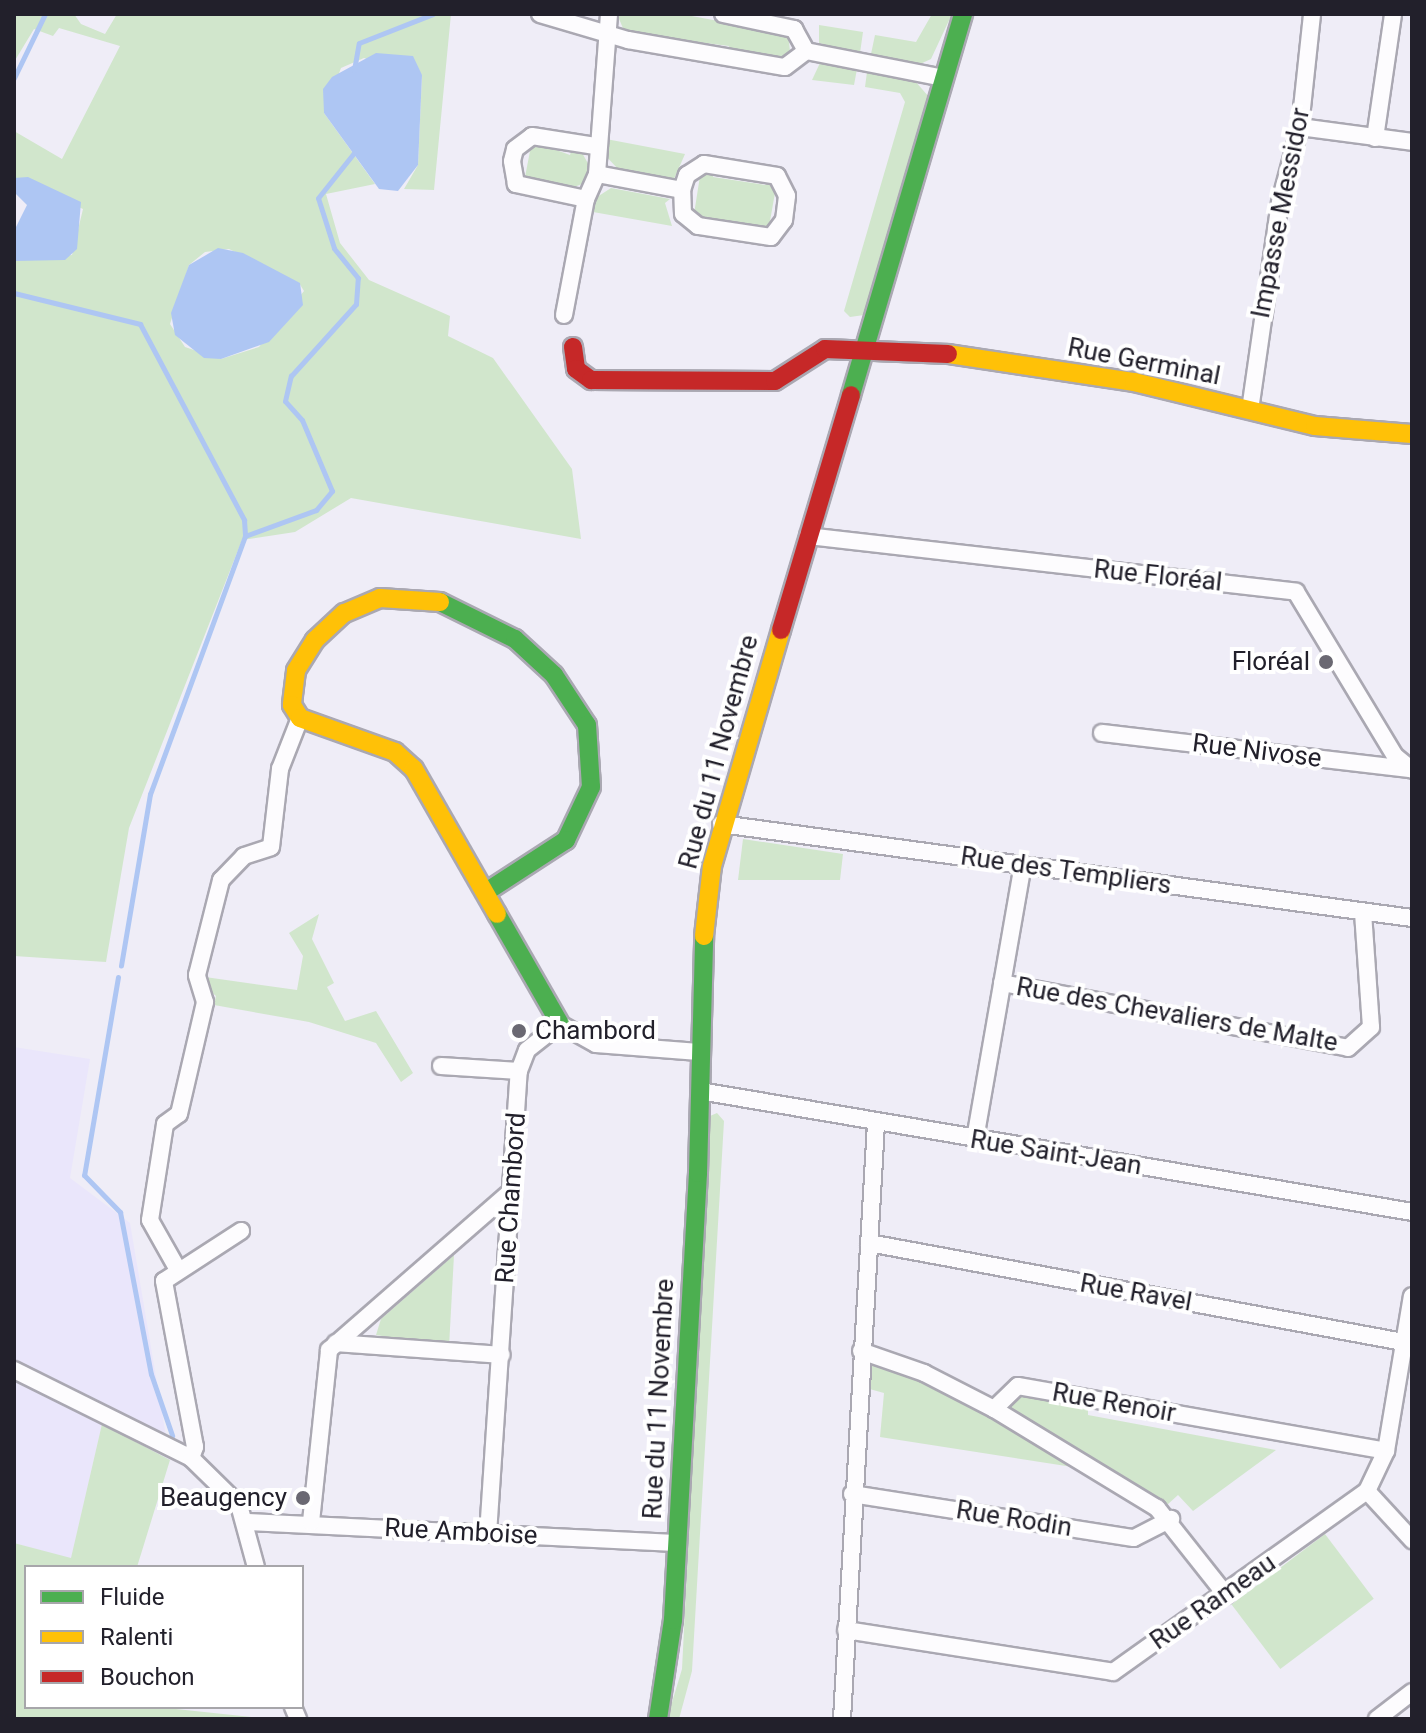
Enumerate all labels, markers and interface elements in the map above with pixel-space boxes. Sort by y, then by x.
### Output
street label: Impasse Messidor [1245,105,1317,321]
street label: Rue Germinal [1065,332,1223,392]
street label: Rue Floréal [1092,554,1224,598]
street label: Rue du 11 Novembre [673,632,765,872]
place label: Floréal [1232,646,1310,678]
marker: Floréal [1317,653,1335,671]
street label: Rue Nivose [1191,728,1323,774]
street label: Rue des Templiers [958,841,1174,901]
street label: Rue des Chevaliers de Malte [1014,971,1340,1059]
place label: Chambord [535,1015,656,1047]
marker: Chambord [510,1022,528,1040]
street label: Rue Chambord [489,1111,533,1285]
street label: Rue Saint-Jean [968,1124,1144,1182]
street label: Rue Ravel [1078,1268,1194,1318]
street label: Rue du 11 Novembre [637,1278,681,1520]
street label: Rue Renoir [1050,1377,1178,1429]
place label: Beaugency [160,1482,287,1514]
marker: Beaugency [294,1489,312,1507]
street label: Rue Rodin [954,1494,1074,1544]
street label: Rue Amboise [384,1512,538,1552]
street label: Rue Rameau [1144,1547,1282,1657]
legend [24,1565,304,1709]
text: Fluide [100,1583,164,1611]
text: Ralenti [100,1623,173,1651]
text: Bouchon [100,1663,195,1691]

